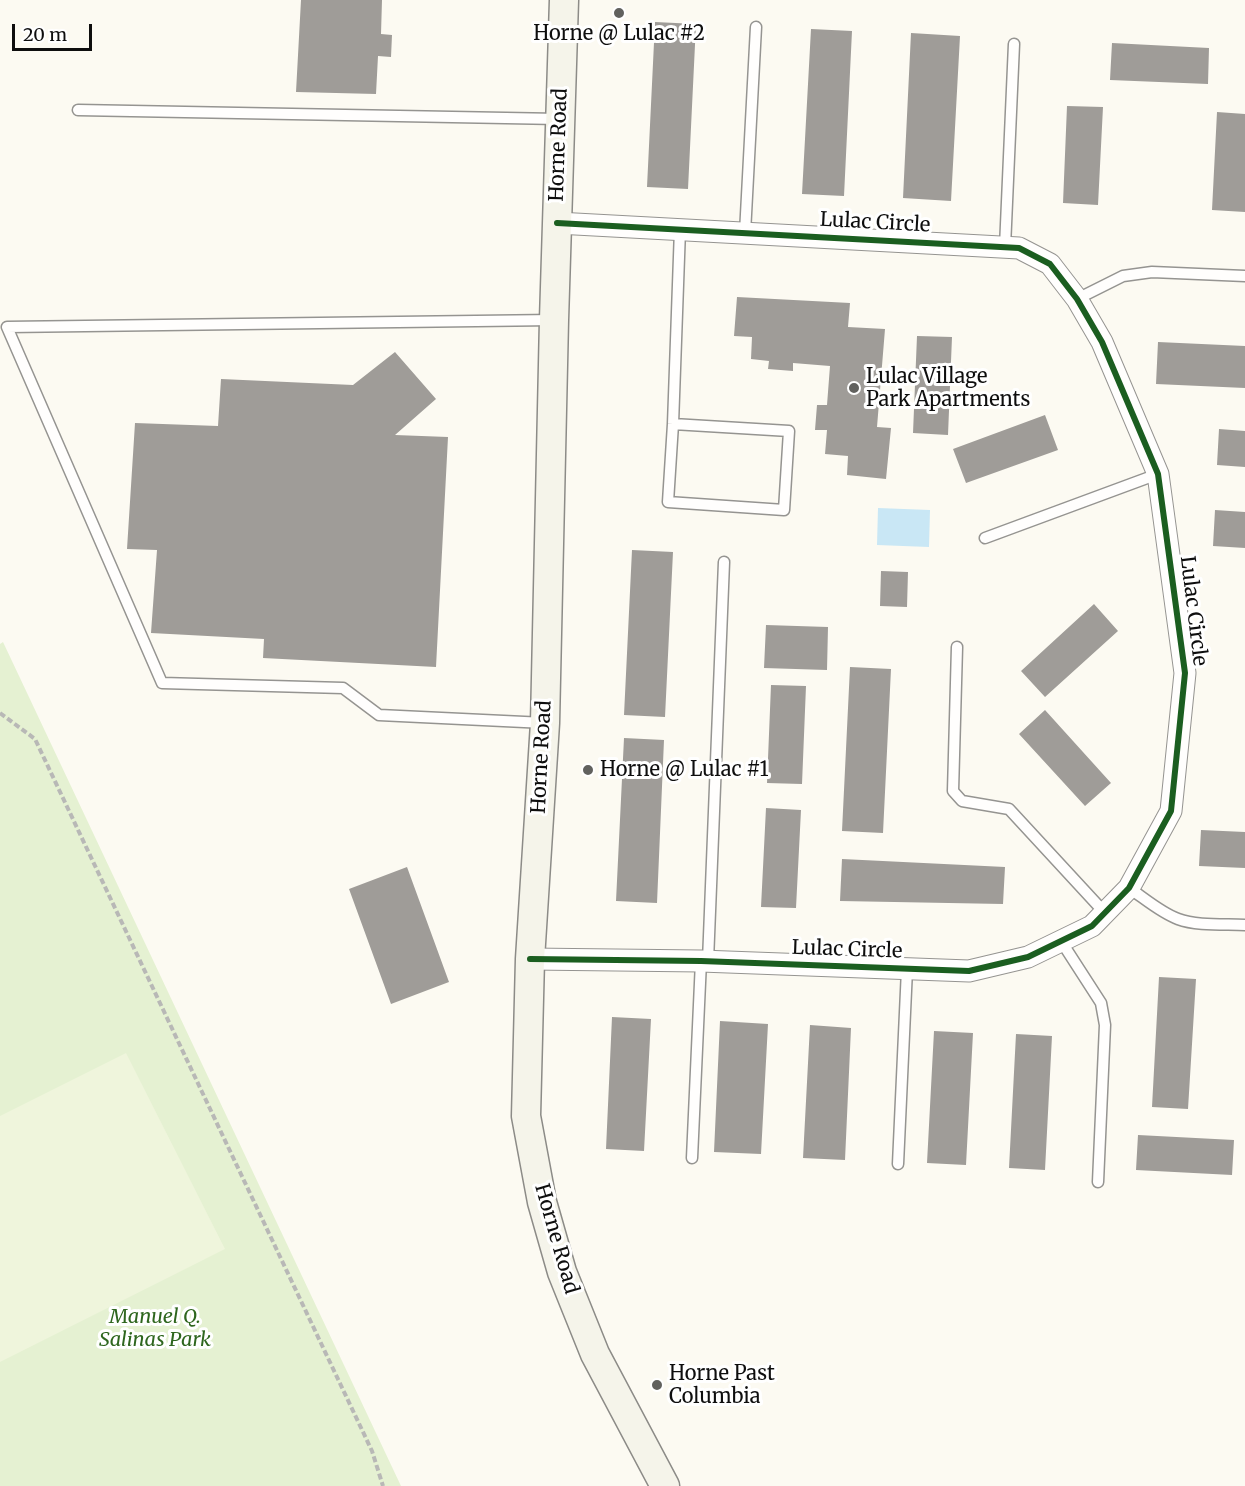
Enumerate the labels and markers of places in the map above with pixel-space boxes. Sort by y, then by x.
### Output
marker: Horne @ Lulac #2 [612,6,626,20]
place label: Horne @ Lulac #2 [533,22,705,46]
place label: Lulac Village Park Apartments [866,365,1030,412]
marker: Lulac Village Park Apartments [847,381,861,395]
place label: Horne @ Lulac #1 [600,758,769,782]
marker: Horne @ Lulac #1 [581,763,595,777]
place label: Horne Past Columbia [669,1362,775,1409]
marker: Horne Past Columbia [650,1378,664,1392]

